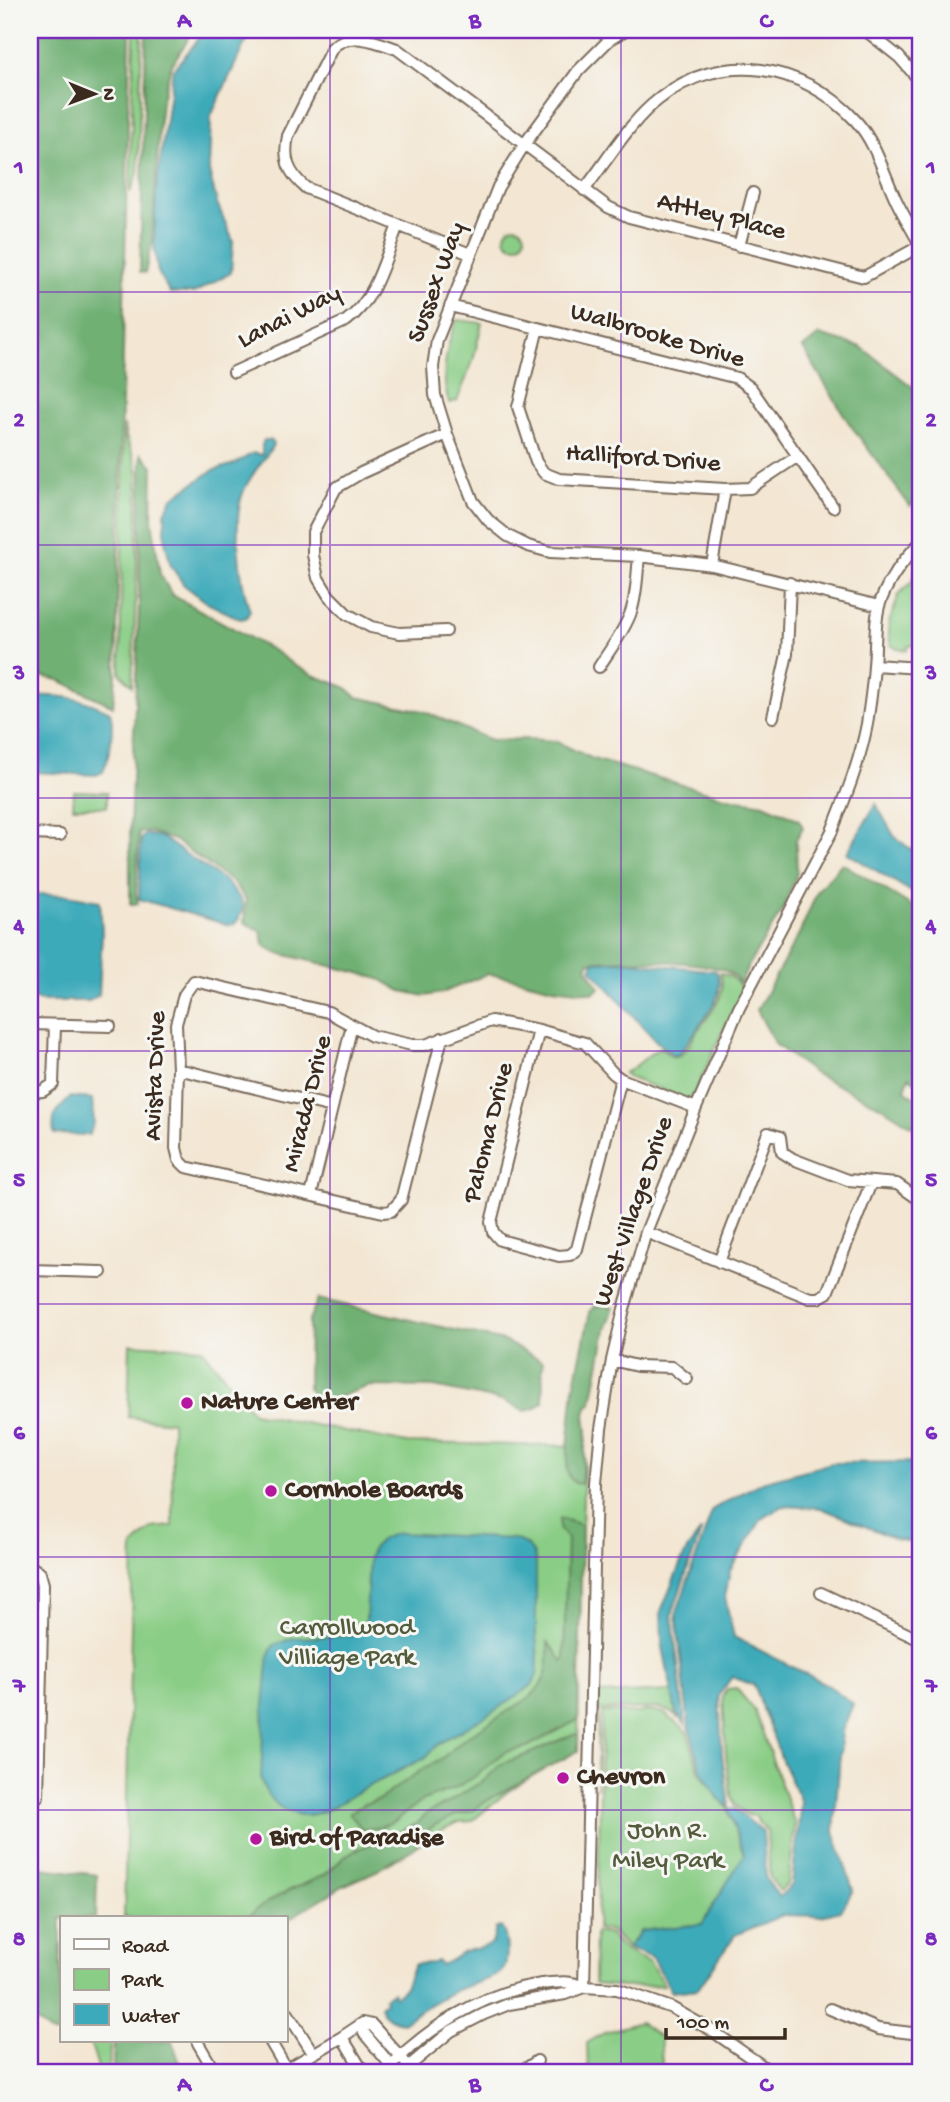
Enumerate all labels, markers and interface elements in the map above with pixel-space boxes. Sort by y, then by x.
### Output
text: A [176,9,192,36]
text: B [468,9,482,36]
text: C [760,9,775,36]
north arrow [60,60,130,130]
text: N [96,88,119,101]
text: 1 [13,155,24,182]
text: 1 [925,155,936,182]
street label: Attley Place [653,187,789,249]
street label: Sussex Way [402,218,474,348]
street label: Lanai Way [233,279,347,357]
street label: Walbrooke Drive [566,297,748,377]
text: 2 [13,408,25,435]
text: 2 [925,408,937,435]
street label: Halliford Drive [565,439,722,481]
text: 3 [12,661,25,688]
text: 3 [924,661,937,688]
text: 4 [13,914,25,941]
text: 4 [925,914,937,941]
street label: Avista Drive [139,1010,175,1141]
street label: Mirada Drive [277,1032,341,1176]
street label: Paloma Drive [457,1059,523,1207]
street label: West Village Drive [588,1112,682,1311]
text: 5 [13,1168,25,1195]
text: 5 [925,1168,937,1195]
place label: Nature Center [201,1388,360,1419]
marker: Nature Center [179,1395,195,1411]
text: 6 [13,1421,26,1448]
text: 6 [925,1421,938,1448]
place label: Cornhole Boards [285,1476,464,1507]
marker: Cornhole Boards [263,1483,279,1499]
park label: Carrollwood Villiage Park [278,1614,417,1675]
text: 7 [12,1674,26,1701]
text: 7 [924,1674,938,1701]
place label: Chevron [577,1763,666,1794]
marker: Chevron [555,1770,571,1786]
park label: John R. Miley Park [612,1817,726,1878]
place label: Bird of Paradise [269,1824,445,1855]
marker: Bird of Paradise [248,1831,264,1847]
legend [60,1916,287,2042]
text: 8 [13,1927,26,1954]
text: 8 [925,1927,938,1954]
text: Road [122,1936,170,1961]
text: Park [121,1970,165,1995]
scale bar [666,1997,786,2041]
text: Water [122,2006,180,2031]
text: 100 m [676,2012,729,2037]
text: A [176,2073,192,2100]
text: B [468,2073,482,2100]
text: C [760,2073,775,2100]

